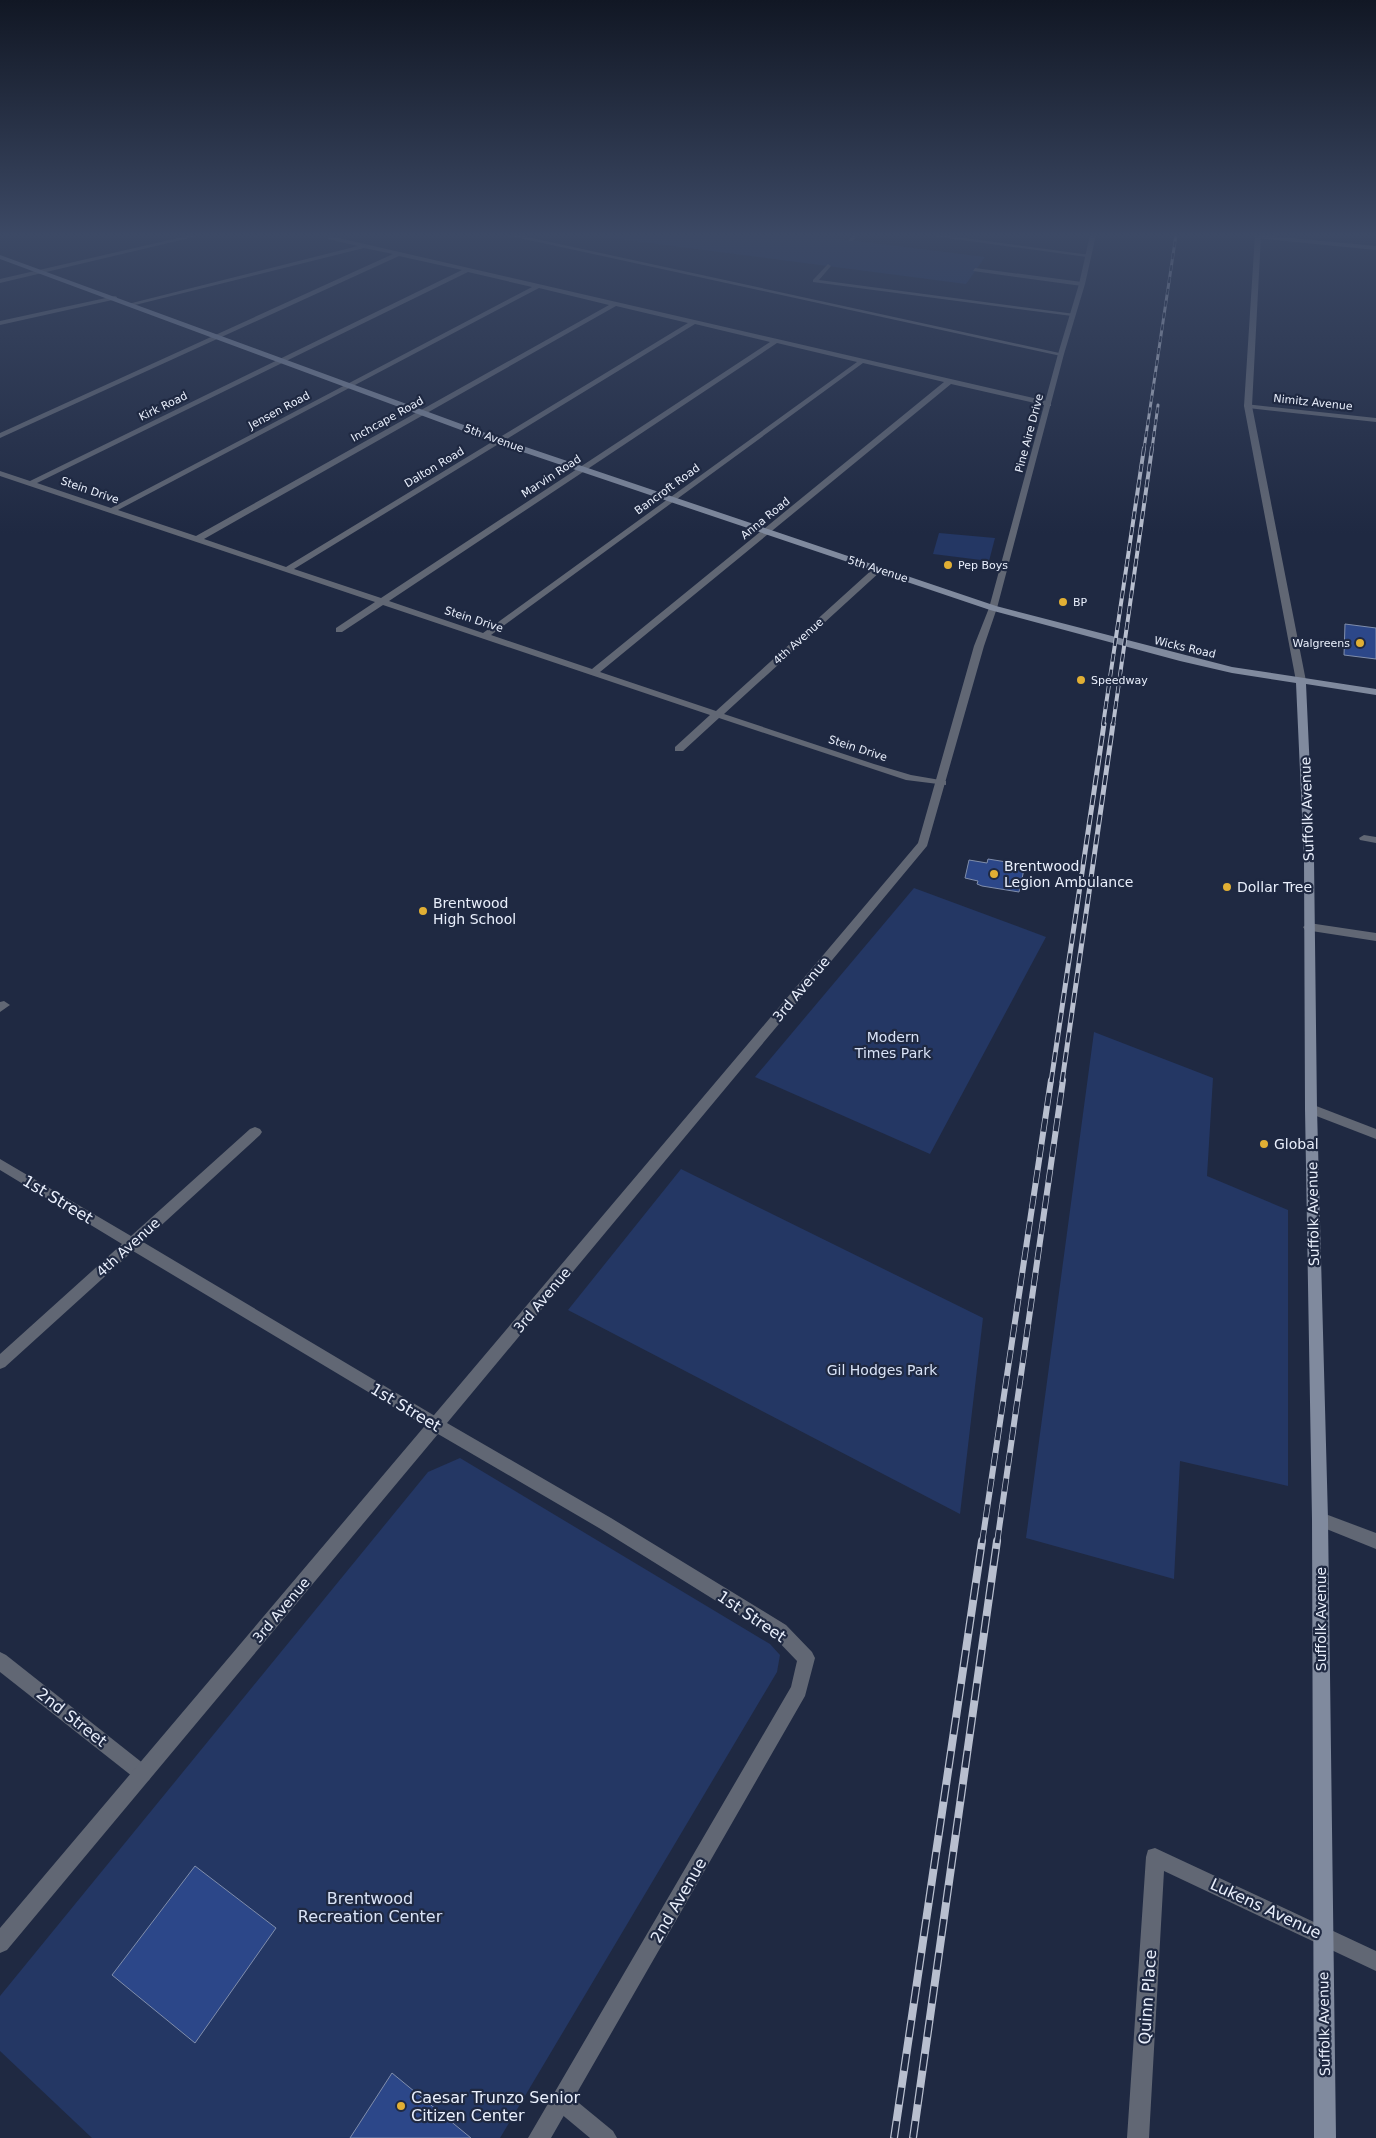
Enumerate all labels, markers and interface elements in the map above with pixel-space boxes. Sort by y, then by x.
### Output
street label: Kirk Road [137,389,190,424]
street label: Jensen Road [245,389,312,433]
street label: Pine Aire Drive [1013,392,1046,474]
street label: Nimitz Avenue [1273,392,1353,413]
street label: Inchcape Road [349,394,426,445]
street label: 5th Avenue [462,422,526,455]
street label: Dalton Road [402,445,466,490]
street label: Marvin Road [519,452,583,500]
street label: Bancroft Road [632,461,702,517]
street label: Stein Drive [59,474,121,507]
street label: Anna Road [738,495,792,542]
street label: 5th Avenue [846,554,910,585]
marker: Pep Boys [942,559,954,571]
place label: Pep Boys [958,559,1008,572]
marker: BP [1057,596,1069,608]
place label: BP [1073,596,1088,609]
street label: Stein Drive [443,604,505,635]
street label: 4th Avenue [771,615,826,667]
street label: Wicks Road [1153,634,1217,661]
place label: Walgreens [1293,637,1350,650]
marker: Walgreens [1354,637,1366,649]
marker: Speedway [1075,674,1087,686]
place label: Speedway [1091,674,1148,687]
street label: Stein Drive [827,733,889,764]
street label: Suffolk Avenue [1297,757,1317,861]
place label: Brentwood Legion Ambulance [1004,858,1133,890]
marker: Brentwood Legion Ambulance [988,868,1000,880]
place label: Dollar Tree [1237,879,1312,895]
marker: Dollar Tree [1221,881,1233,893]
place label: Brentwood High School [433,895,516,927]
marker: Brentwood High School [417,905,429,917]
street label: 3rd Avenue [769,953,833,1025]
park label: Modern Times Park [854,1029,932,1061]
place label: Global [1274,1136,1319,1152]
marker: Global [1258,1138,1270,1150]
street label: Suffolk Avenue [1304,1162,1322,1266]
street label: 1st Street [19,1171,96,1228]
street label: 4th Avenue [93,1214,163,1280]
street label: 3rd Avenue [510,1264,574,1336]
park label: Gil Hodges Park [827,1362,938,1378]
street label: 1st Street [367,1379,444,1436]
street label: Suffolk Avenue [1313,1567,1329,1671]
street label: 3rd Avenue [249,1574,313,1646]
street label: 1st Street [714,1587,790,1646]
street label: 2nd Street [33,1684,111,1751]
street label: 2nd Avenue [646,1854,710,1946]
street label: Lukens Avenue [1207,1874,1324,1942]
park label: Brentwood Recreation Center [298,1889,443,1926]
street label: Quinn Place [1135,1949,1160,2045]
street label: Suffolk Avenue [1315,1972,1333,2076]
place label: Caesar Trunzo Senior Citizen Center [411,2088,581,2125]
marker: Caesar Trunzo Senior Citizen Center [395,2100,407,2112]

